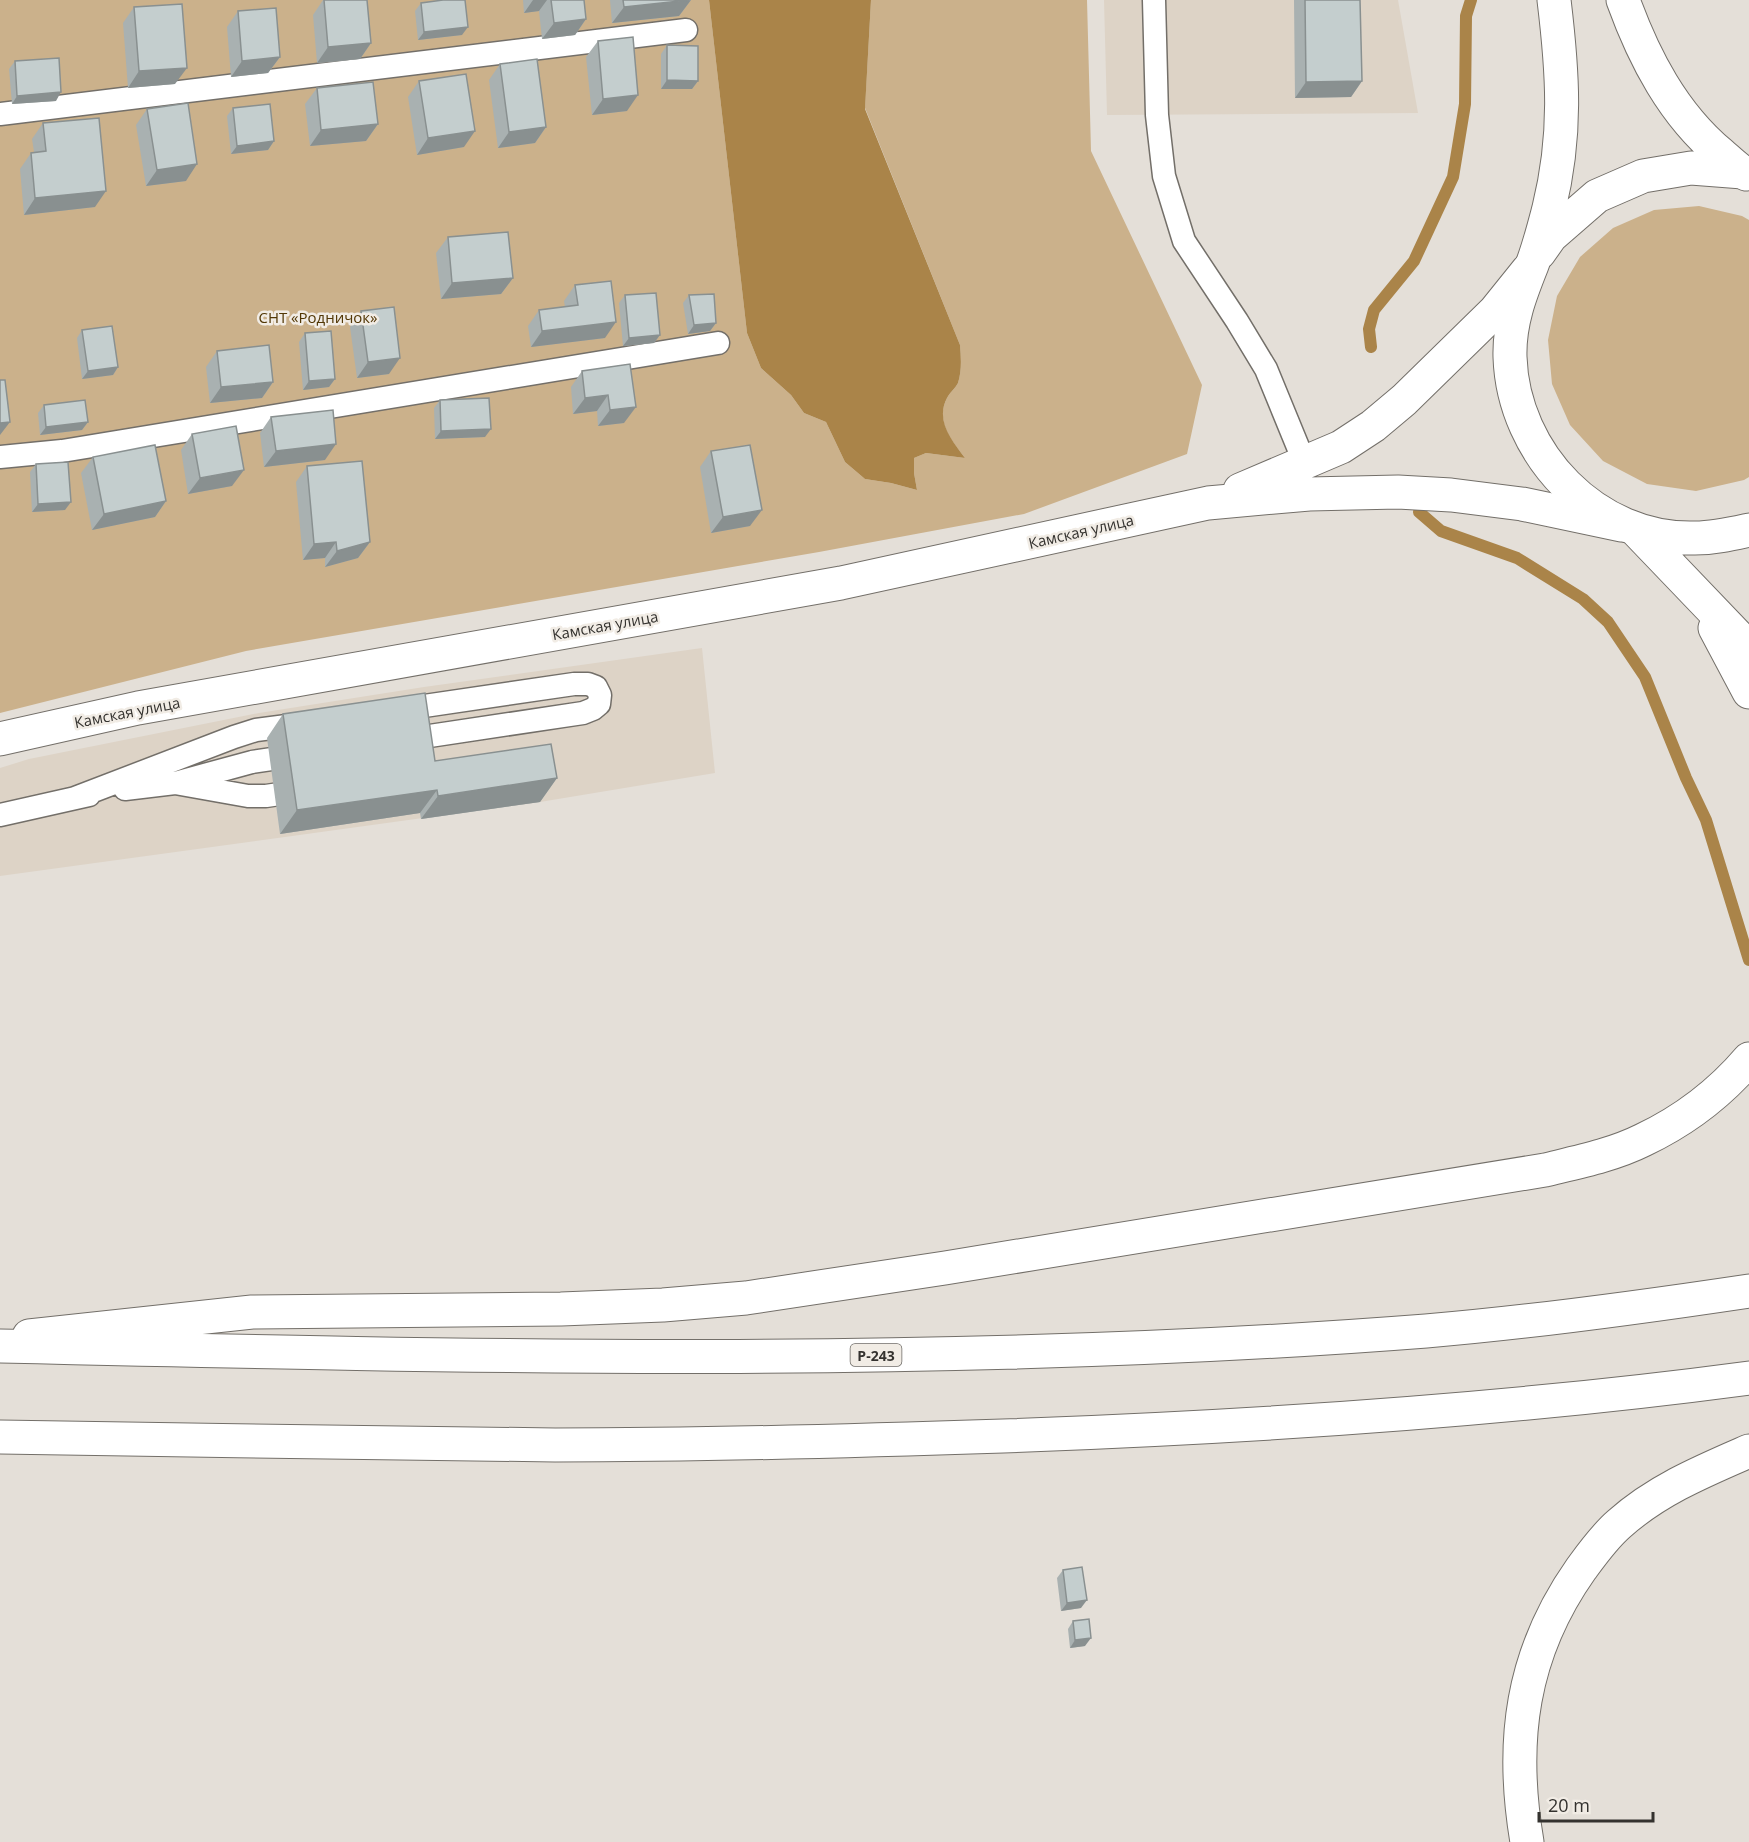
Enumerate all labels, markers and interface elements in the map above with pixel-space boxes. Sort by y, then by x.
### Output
park label: СНТ «Родничок» [258,307,378,327]
street label: Камская улица [1026,509,1136,553]
street label: Камская улица [550,606,660,644]
street label: Камская улица [72,692,182,732]
road number: Р-243 [850,1344,902,1366]
scale bar [1539,1785,1653,1823]
text: 20 m [1548,1793,1590,1817]

